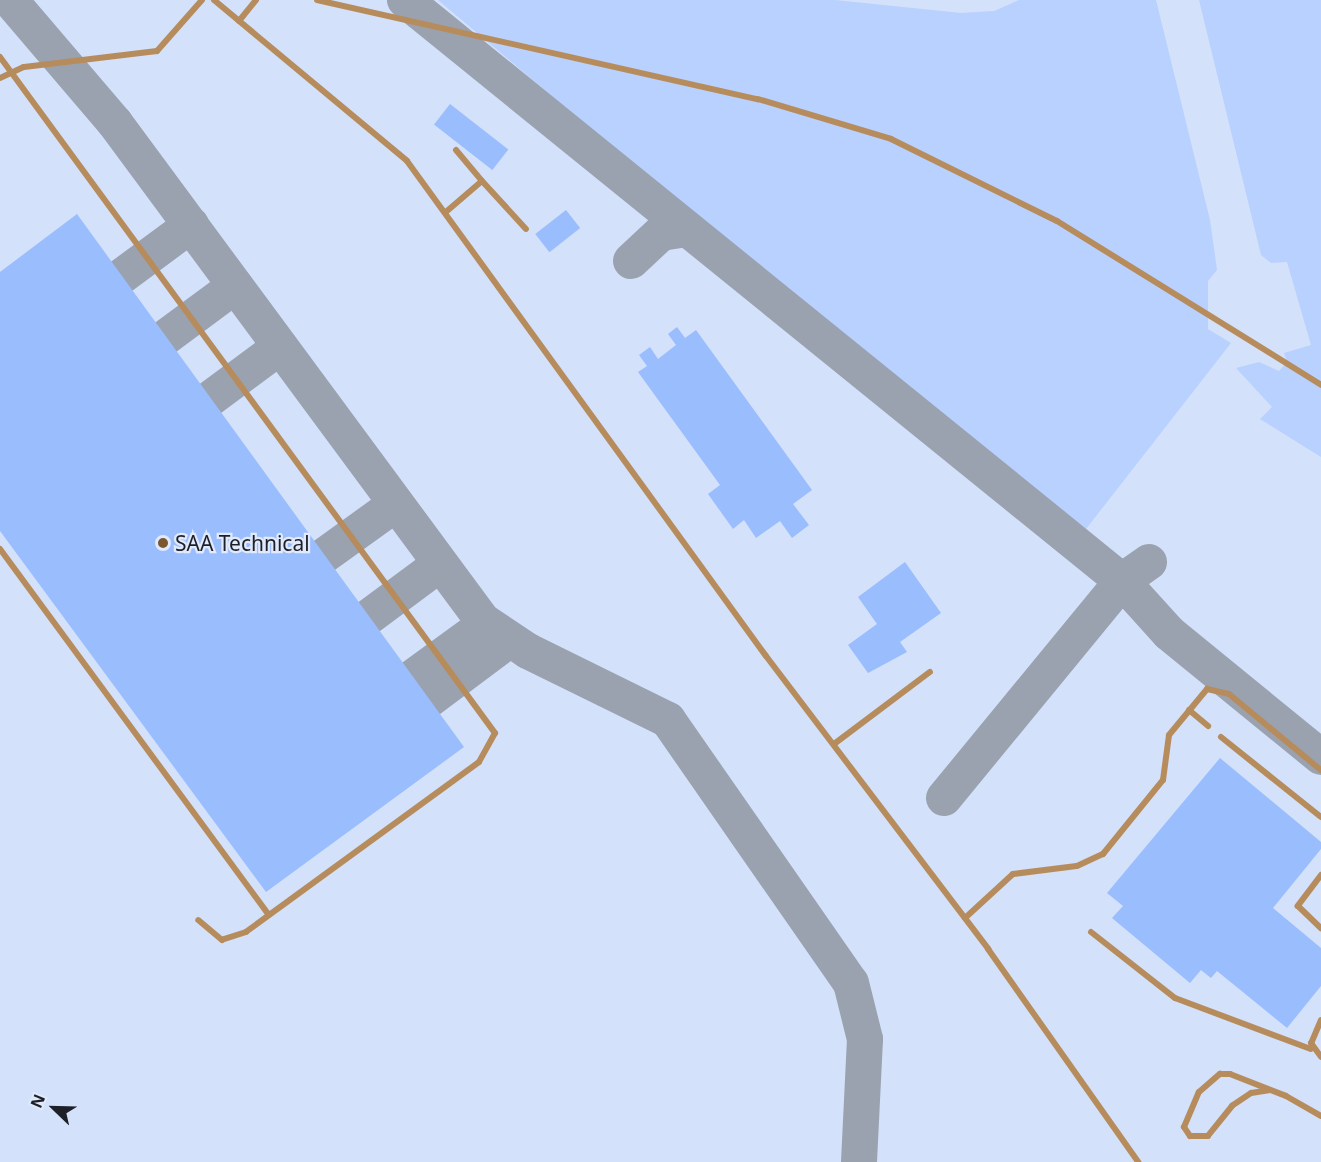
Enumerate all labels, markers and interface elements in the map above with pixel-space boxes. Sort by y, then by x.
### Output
place label: SAA Technical [175,530,310,556]
marker: SAA Technical [156,536,170,550]
north arrow [24,1078,84,1138]
text: N [25,1091,50,1111]

